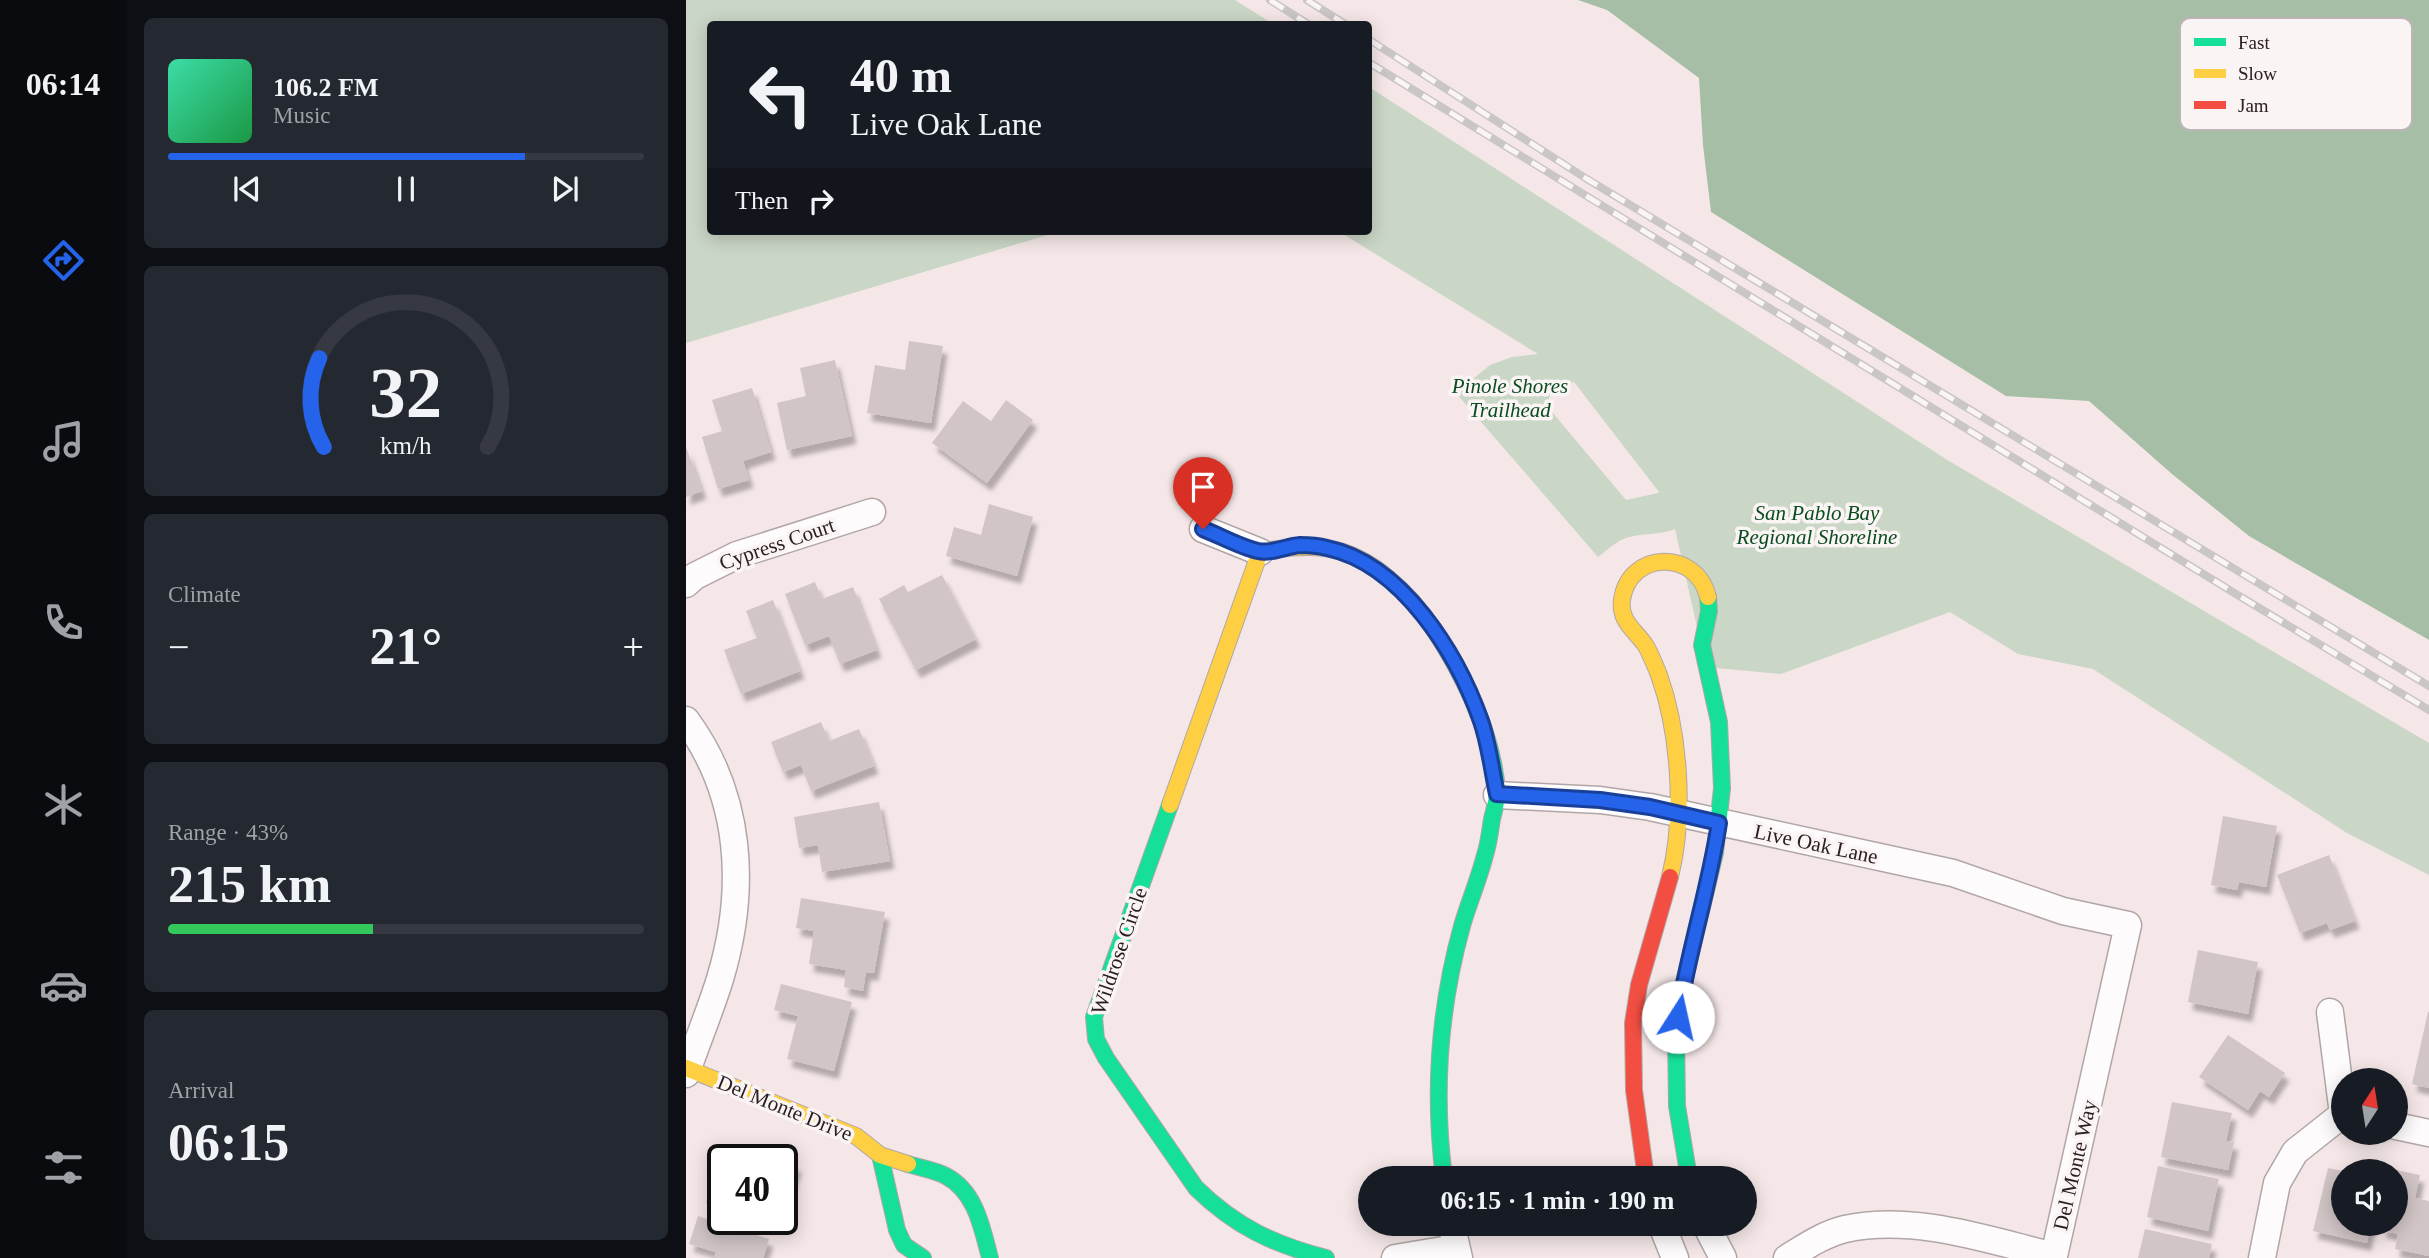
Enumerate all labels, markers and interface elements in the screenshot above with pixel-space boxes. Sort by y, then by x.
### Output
legend [2180,18,2412,130]
text: Fast [2238,32,2270,53]
text: 40 m [850,48,952,103]
icon: left [735,49,826,140]
text: Slow [2238,63,2277,84]
text: 06:14 [26,66,100,102]
text: 106.2 FM [273,73,378,102]
text: Jam [2238,95,2269,116]
text: Music [273,103,331,128]
text: Live Oak Lane [850,106,1042,142]
icon: previous [228,170,266,208]
icon: pause [387,170,425,208]
icon: next [546,170,584,208]
icon: right [802,182,840,220]
text: Then [735,186,788,215]
icon: directions [39,236,88,285]
text: 32 [370,352,442,433]
park label: Pinole Shores Trailhead [1451,374,1568,422]
icon: music [39,417,88,466]
text: km/h [380,432,432,459]
pin [1173,457,1233,529]
icon: arrive [1184,468,1222,506]
park label: San Pablo Bay Regional Shoreline [1736,501,1897,549]
street label: Cypress Court [716,513,838,575]
text: Climate [168,582,241,607]
icon: phone [39,598,88,647]
text: 21° [370,618,442,675]
text: − [168,626,189,668]
text: + [623,626,644,668]
icon: climate [39,780,88,829]
street label: Live Oak Lane [1752,819,1880,869]
text: Range · 43% [168,820,288,845]
text: 215 km [168,856,331,913]
street label: Wildrose Circle [1086,884,1152,1018]
icon: car [39,961,88,1010]
position arrow [1641,980,1715,1054]
north arrow [2331,1068,2408,1144]
map controls [2331,1068,2408,1236]
street label: Del Monte Drive [714,1070,856,1146]
text: Arrival [168,1078,234,1103]
street label: Del Monte Way [2048,1097,2102,1233]
text: 06:15 [168,1114,289,1171]
icon: filters [39,1143,88,1192]
speed limit sign: 40 [707,1144,798,1235]
button: sound [2331,1159,2408,1236]
text: 06:15 · 1 min · 190 m [1441,1186,1675,1215]

